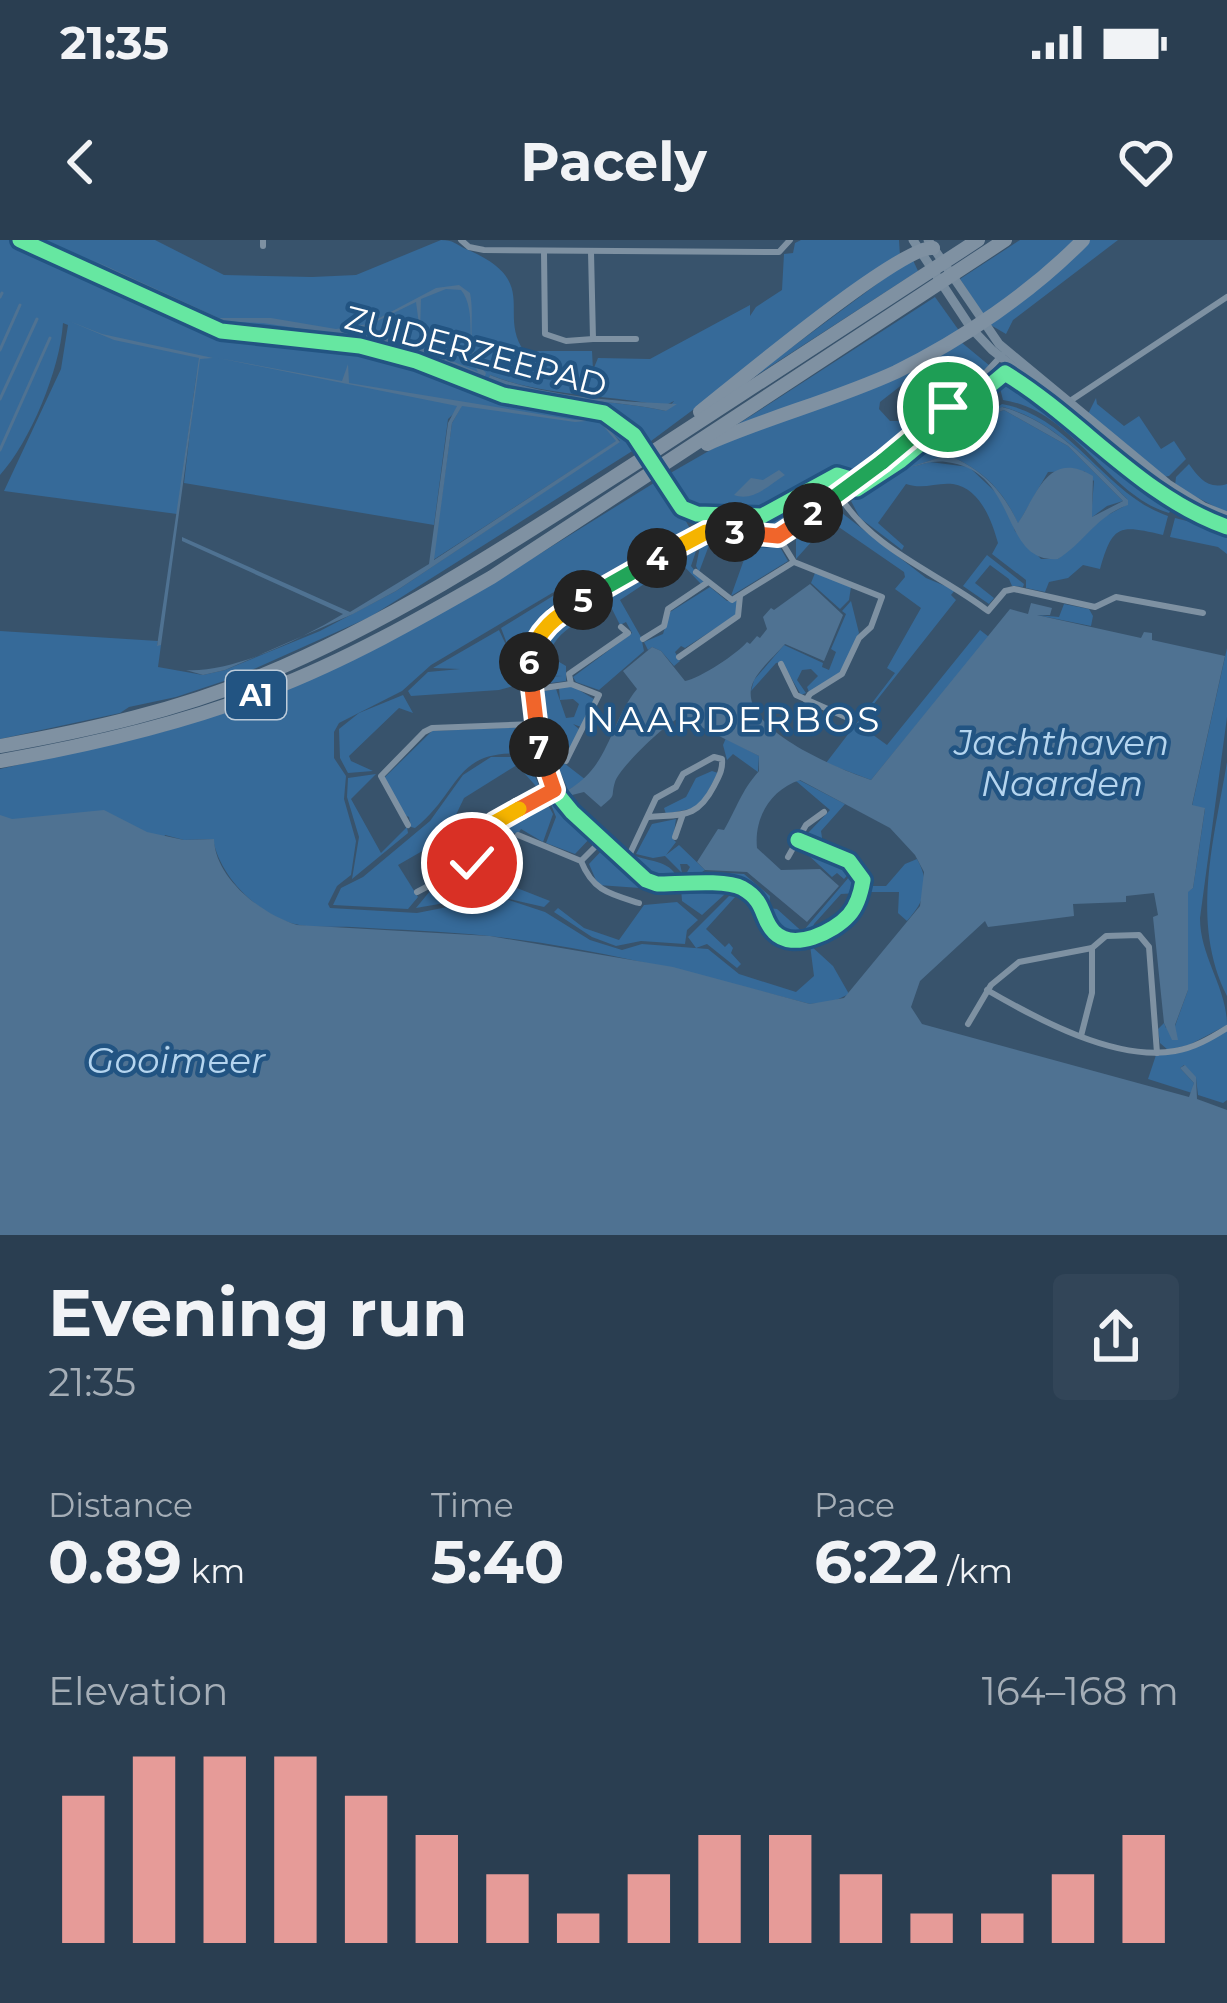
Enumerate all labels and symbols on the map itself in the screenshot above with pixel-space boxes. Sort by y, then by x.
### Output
street label: ZUIDERZEEPAD [341,297,611,405]
pin [897,356,999,458]
pin: 2 [783,483,843,543]
pin: 3 [705,502,765,562]
pin: 4 [627,528,687,588]
pin: 5 [553,570,613,630]
pin: 6 [499,632,559,692]
road number: A1 [226,671,286,719]
district label: NAARDERBOS [586,697,882,741]
pin: 7 [509,717,569,777]
water label: Jachthaven Naarden [953,720,1169,805]
pin [421,812,523,914]
water label: Gooimeer [87,1038,267,1082]

